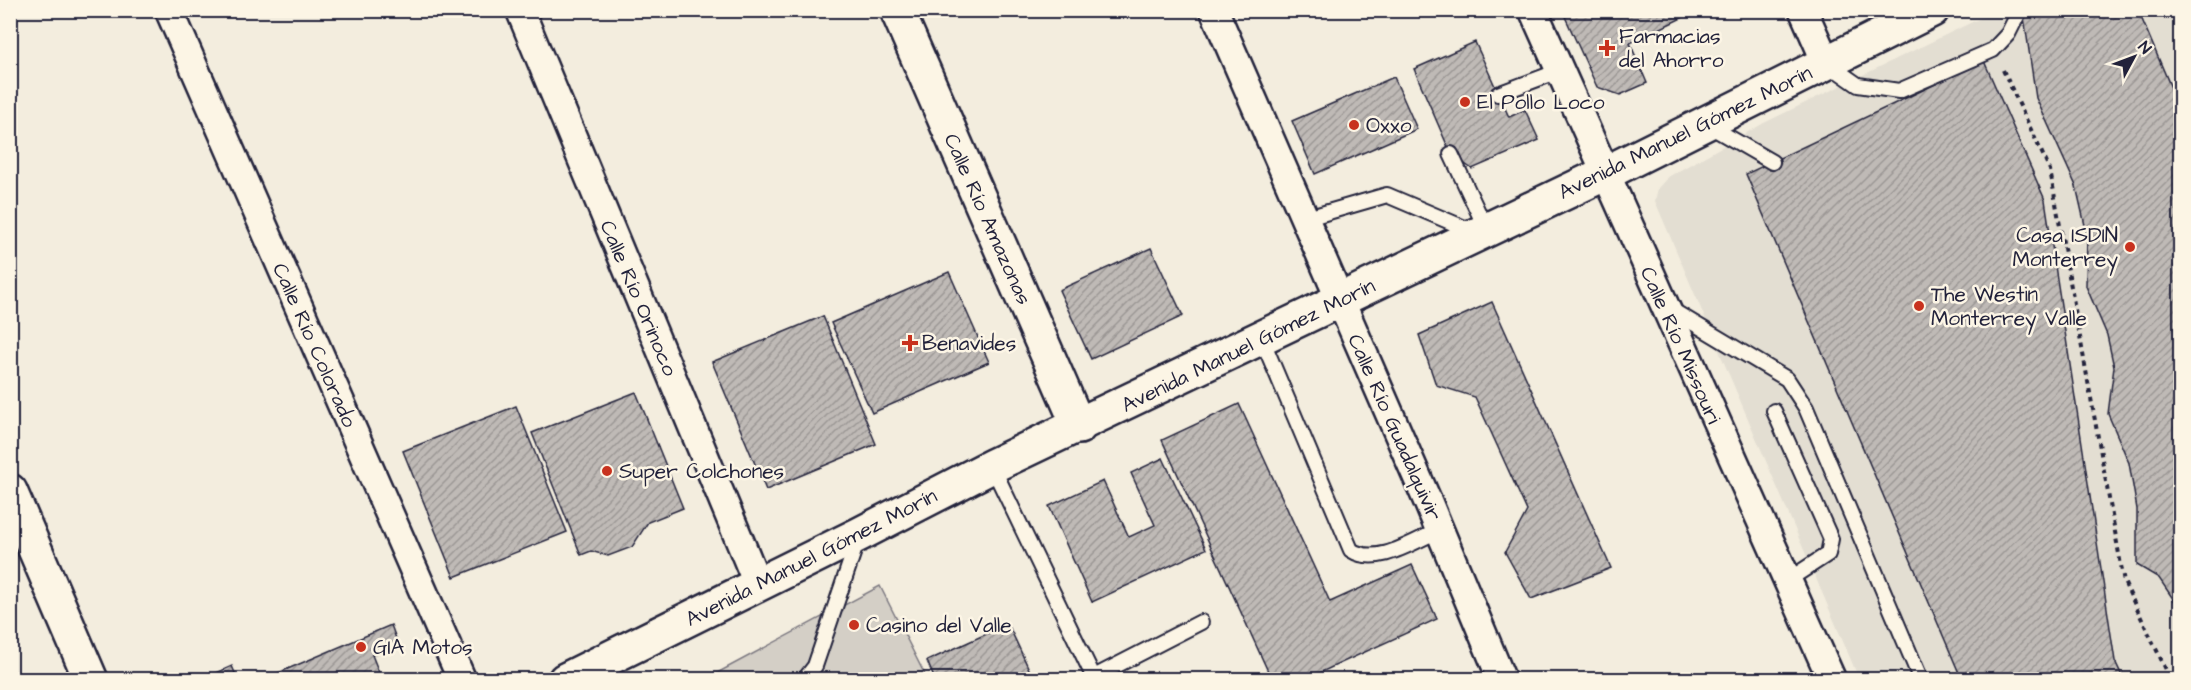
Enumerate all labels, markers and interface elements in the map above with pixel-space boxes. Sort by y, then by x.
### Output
place label: Farmacias del Ahorro [1619,22,1724,75]
north arrow [2104,27,2164,87]
text: N [2133,37,2156,59]
marker: Farmacias del Ahorro [1600,41,1614,55]
street label: Avenida Manuel Gómez Morín [1554,58,1817,207]
place label: El Pollo Loco [1477,88,1605,117]
marker: El Pollo Loco [1458,95,1472,109]
place label: Oxxo [1366,111,1412,140]
marker: Oxxo [1347,118,1361,132]
street label: Calle Río Amazonas [937,129,1038,309]
street label: Calle Río Orinoco [593,216,684,381]
place label: Casa ISDIN Monterrey [2012,221,2118,276]
marker: Casa ISDIN Monterrey [2123,240,2137,254]
street label: Calle Río Colorado [265,258,364,432]
street label: Calle Río Missouri [1633,262,1728,428]
street label: Avenida Manuel Gómez Morín [1117,271,1380,420]
place label: The Westin Monterrey Valle [1931,280,2087,335]
marker: The Westin Monterrey Valle [1912,299,1926,313]
place label: Benavides [922,329,1016,358]
street label: Calle Río Guadalquivir [1340,329,1449,525]
marker: Benavides [903,336,917,350]
place label: Super Colchones [619,457,784,487]
marker: Super Colchones [600,464,614,478]
street label: Avenida Manuel Gómez Morín [680,481,942,634]
place label: Casino del Valle [866,611,1012,640]
marker: Casino del Valle [847,618,861,632]
place label: GIA Motos [373,633,473,662]
marker: GIA Motos [354,640,368,654]

